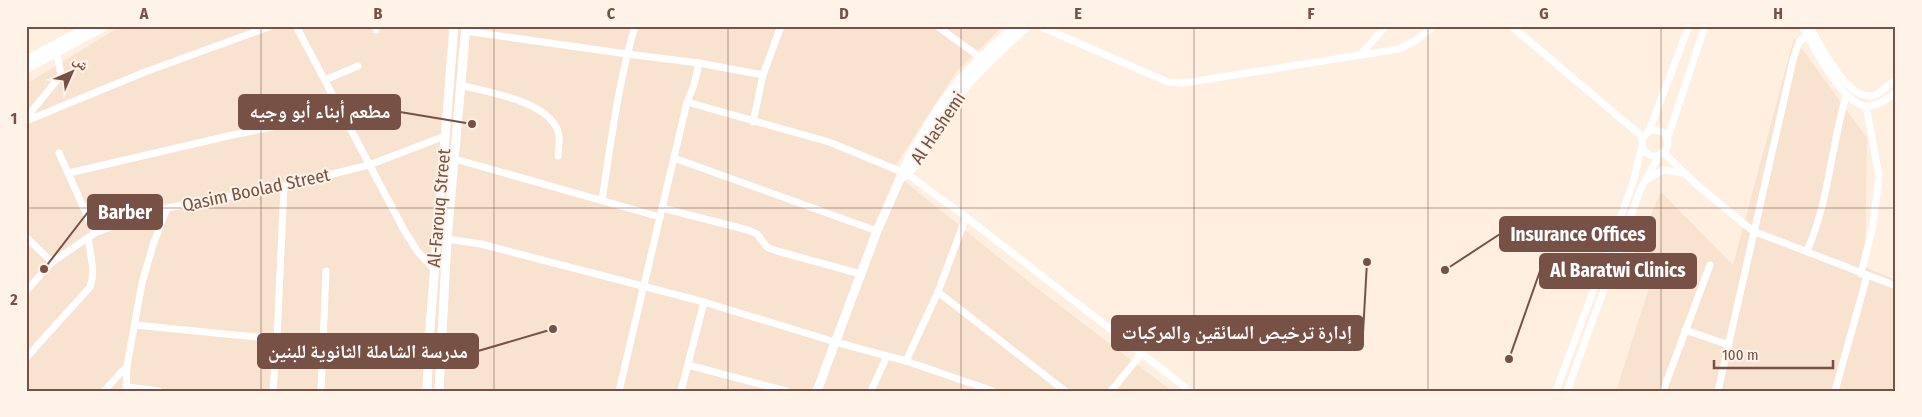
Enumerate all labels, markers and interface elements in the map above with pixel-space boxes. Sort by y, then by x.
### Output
text: A [139,4,149,23]
text: B [374,4,383,23]
text: C [607,4,616,23]
text: D [839,4,849,23]
text: E [1074,4,1082,23]
text: F [1307,4,1315,23]
text: G [1539,4,1549,23]
text: H [1773,4,1783,23]
north arrow [48,48,98,98]
text: ش [70,52,92,75]
street label: Al Hashemi [906,88,970,168]
callout: مطعم أبناء أبو وجيه [239,95,400,129]
text: مطعم أبناء أبو وجيه [250,100,390,124]
text: 1 [11,109,17,128]
street label: Al-Farouq Street [423,148,455,268]
street label: Qasim Boolad Street [180,164,332,216]
callout: Barber [88,195,162,229]
text: Barber [98,201,153,224]
callout: Insurance Offices [1500,217,1655,251]
text: Insurance Offices [1510,223,1646,246]
callout: Al Baratwi Clinics [1540,254,1696,288]
text: Al Baratwi Clinics [1549,259,1686,282]
text: 2 [9,290,18,309]
callout: إدارة ترخيص السائقين والمركبات [1112,316,1363,350]
text: إدارة ترخيص السائقين والمركبات [1122,321,1352,345]
callout: مدرسة الشاملة الثانوية للبنين [258,334,478,368]
scale bar [1714,337,1833,369]
text: مدرسة الشاملة الثانوية للبنين [268,340,468,363]
text: 100 m [1722,346,1759,364]

